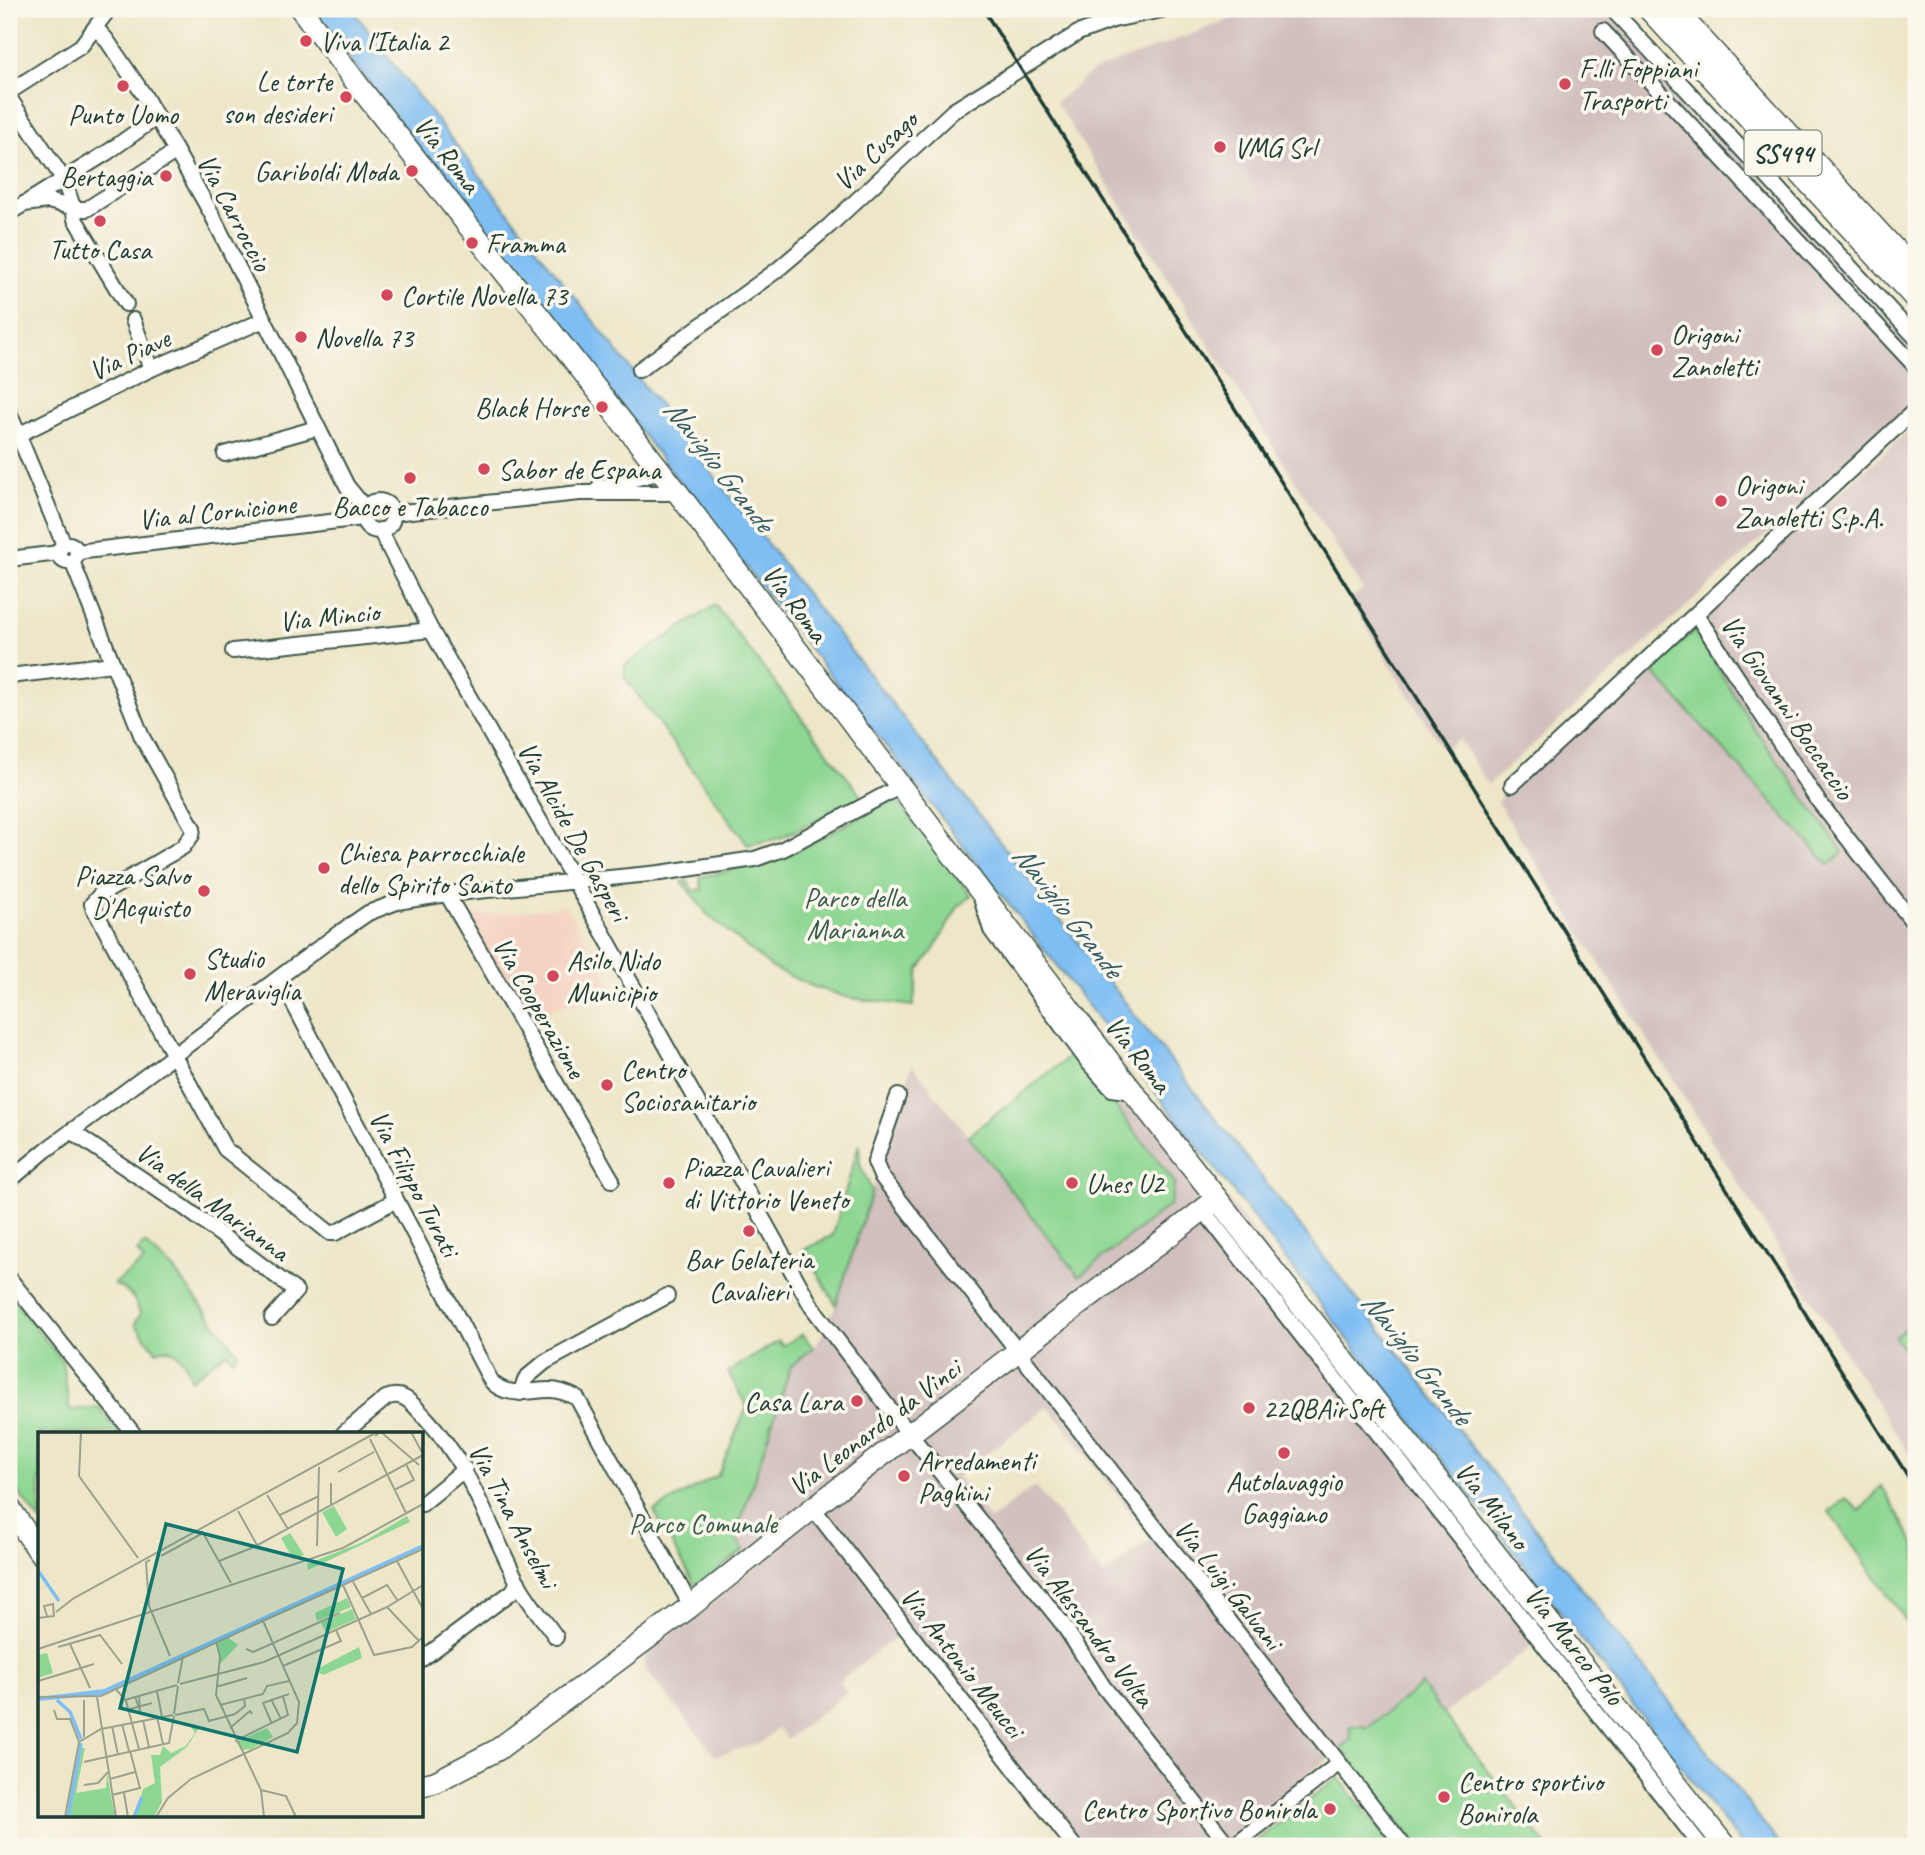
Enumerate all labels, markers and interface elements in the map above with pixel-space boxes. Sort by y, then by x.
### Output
place label: Viva l'Italia 2 [320,24,451,59]
marker: Viva l'Italia 2 [298,33,314,49]
place label: F.lli Foppiani Trasporti [1579,51,1701,118]
place label: Le torte son desideri [223,64,336,131]
marker: F.lli Foppiani Trasporti [1557,76,1573,92]
marker: Punto Uomo [115,78,131,94]
marker: Le torte son desideri [338,89,354,105]
place label: Punto Uomo [68,97,180,132]
street label: Via Cusago [826,101,927,198]
street label: Via Roma [407,109,490,201]
place label: VMG Srl [1234,130,1321,165]
road number: SS494 [1744,130,1822,176]
marker: VMG Srl [1212,139,1228,155]
street label: Via Carroccio [189,148,281,279]
place label: Gariboldi Moda [254,154,401,189]
place label: Bertaggia [60,159,154,194]
marker: Gariboldi Moda [404,163,420,179]
marker: Bertaggia [158,168,174,184]
marker: Tutto Casa [92,213,108,229]
place label: Framma [486,226,566,261]
place label: Tutto Casa [49,232,153,267]
marker: Framma [464,235,480,251]
place label: Cortile Novella 73 [401,278,570,313]
marker: Cortile Novella 73 [379,287,395,303]
place label: Origoni Zanoletti [1671,317,1761,384]
street label: Via Piave [83,320,177,388]
place label: Novella 73 [315,320,415,355]
marker: Novella 73 [293,329,309,345]
marker: Origoni Zanoletti [1649,342,1665,358]
place label: Black Horse [475,390,590,425]
water label: Naviglio Grande [655,391,785,542]
marker: Black Horse [594,399,610,415]
place label: Sabor de Espana [498,452,662,487]
marker: Sabor de Espana [476,461,492,477]
place label: Origoni Zanoletti S.p.A. [1735,468,1884,535]
marker: Bacco e Tabacco [402,470,418,486]
street label: Via al Cornicione [137,486,299,537]
place label: Bacco e Tabacco [332,489,490,524]
marker: Origoni Zanoletti S.p.A. [1713,493,1729,509]
street label: Via Roma [755,557,837,651]
street label: Via Mincio [278,594,384,639]
street label: Via Giovanni Boccaccio [1713,608,1863,808]
street label: Via Alcide De Gasperi [510,735,639,930]
place label: Chiesa parrocchiale dello Spirito Santo [338,835,526,902]
water label: Naviglio Grande [1004,837,1134,988]
place label: Piazza Salvo D'Acquisto [75,858,193,925]
marker: Chiesa parrocchiale dello Spirito Santo [316,860,332,876]
park label: Parco della Marianna [804,880,908,947]
marker: Piazza Salvo D'Acquisto [196,883,212,899]
street label: Via Cooperazione [485,930,595,1086]
place label: Studio Meraviglia [204,941,302,1008]
place label: Asilo Nido Municipio [567,943,662,1010]
marker: Studio Meraviglia [182,966,198,982]
marker: Asilo Nido Municipio [545,968,561,984]
street label: Via Roma [1098,1009,1181,1101]
place label: Centro Sociosanitario [621,1052,758,1119]
marker: Centro Sociosanitario [599,1077,615,1093]
street label: Via Filippo Turati [361,1104,469,1266]
street label: Via della Marianna [129,1134,298,1270]
place label: Piazza Cavalieri di Vittorio Veneto [683,1150,851,1217]
place label: Unes U2 [1086,1166,1166,1201]
marker: Piazza Cavalieri di Vittorio Veneto [661,1175,677,1191]
marker: Unes U2 [1064,1175,1080,1191]
marker: Bar Gelateria Cavalieri [741,1223,757,1239]
place label: Bar Gelateria Cavalieri [685,1242,816,1309]
water label: Naviglio Grande [1353,1284,1483,1435]
street label: Via Leonardo da Vinci [781,1349,970,1504]
place label: Casa Lara [744,1384,845,1419]
place label: 22QBAirSoft [1263,1391,1387,1426]
marker: Casa Lara [849,1393,865,1409]
marker: 22QBAirSoft [1241,1400,1257,1416]
inset map [38,1432,424,1816]
street label: Via Tina Anselmi [461,1437,568,1597]
place label: Arredamenti Paghini [918,1443,1039,1510]
marker: Autolavaggio Gaggiano [1276,1445,1292,1461]
street label: Via Milano [1447,1454,1540,1559]
place label: Autolavaggio Gaggiano [1226,1464,1344,1531]
marker: Arredamenti Paghini [896,1468,912,1484]
park label: Parco Comunale [629,1506,779,1541]
street label: Via Luigi Galvani [1167,1512,1293,1659]
street label: Via Alessandro Volta [1017,1537,1163,1715]
street label: Via Marco Polo [1517,1579,1633,1714]
street label: Via Antonio Meucci [893,1580,1035,1748]
place label: Centro sportivo Bonirola [1458,1764,1606,1831]
marker: Centro sportivo Bonirola [1436,1789,1452,1805]
place label: Centro Sportivo Bonirola [1082,1792,1319,1827]
marker: Centro Sportivo Bonirola [1322,1801,1338,1817]

